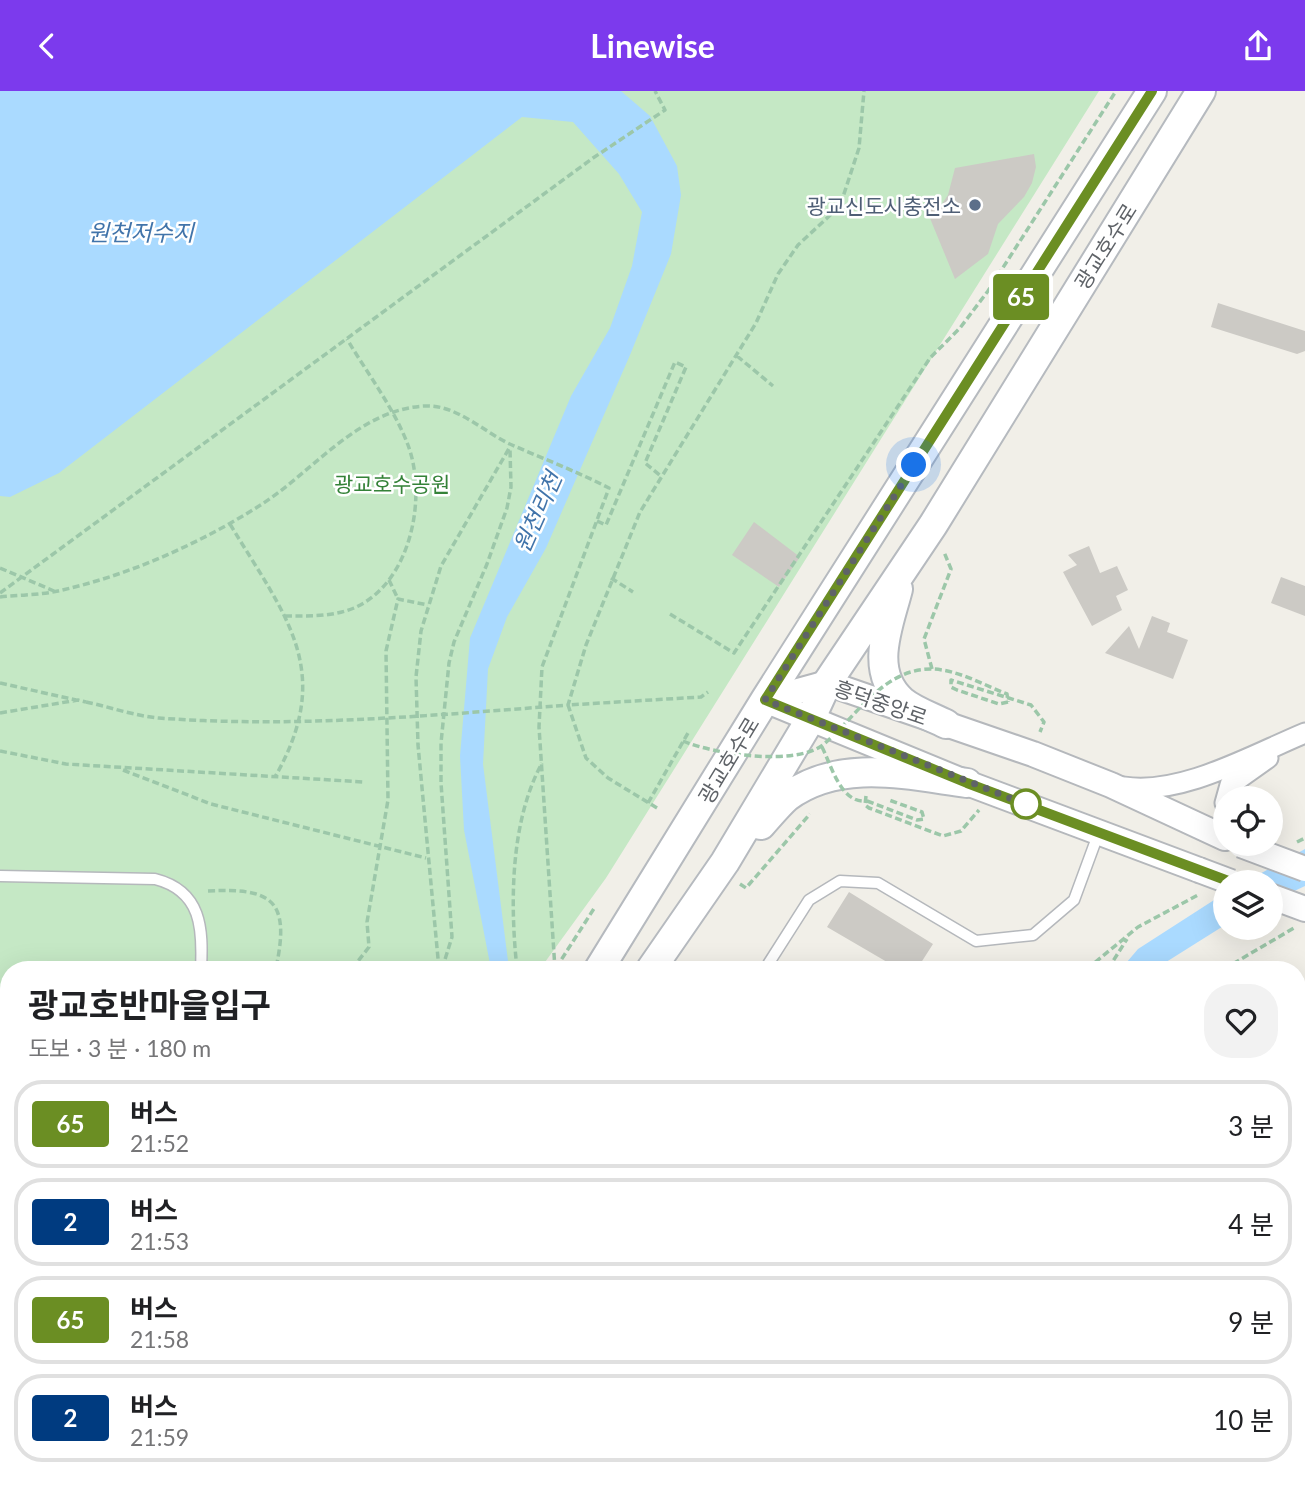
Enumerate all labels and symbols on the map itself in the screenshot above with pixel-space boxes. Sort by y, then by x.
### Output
place label: 광교신도시충전소 [806,193,961,218]
marker: 광교신도시충전소 [967,197,983,213]
street label: 광교호수로 [1069,198,1141,294]
water label: 원천저수지 [88,218,196,246]
line badge: 65 [990,274,1052,320]
your location [896,447,931,482]
water label: 원천리천 [507,465,568,556]
park label: 광교호수공원 [334,471,450,496]
street label: 흥덕중앙로 [831,674,931,730]
street label: 광교호수로 [692,712,764,808]
unlabelled marker [1011,789,1041,819]

